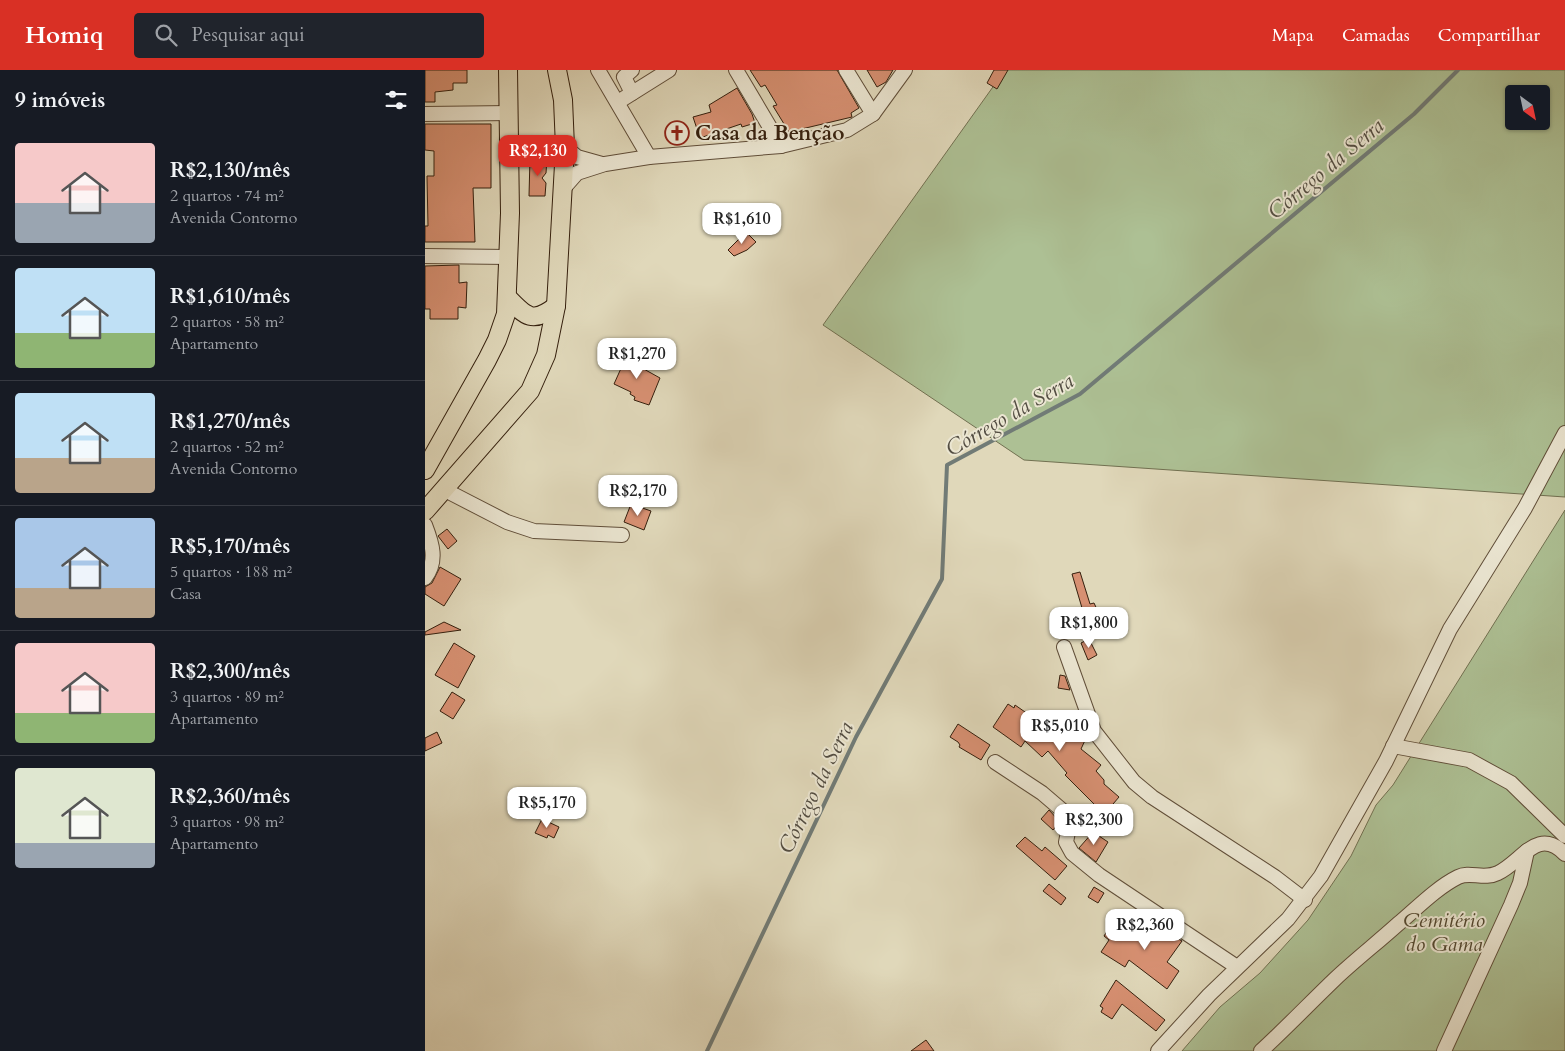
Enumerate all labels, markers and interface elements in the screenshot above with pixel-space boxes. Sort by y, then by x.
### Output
search box [134,13,484,58]
text: Homiq [25,19,104,52]
icon: search [152,21,180,49]
text: Pesquisar aqui [192,22,305,48]
text: Mapa [1272,23,1314,48]
text: Camadas [1342,23,1410,48]
text: Compartilhar [1438,23,1540,48]
north arrow [1505,85,1550,130]
map controls [1505,85,1550,130]
text: 9 imóveis [15,86,105,115]
icon: filters [382,86,410,114]
water label: Córrego da Serra [1261,111,1390,226]
place label: Casa da Benção [695,119,844,148]
church icon: Casa da Benção [664,120,690,146]
pin: R$2,130 [492,134,584,177]
text: R$2,130 [509,140,567,162]
text: R$2,130/mês [170,156,290,185]
icon: home [55,163,115,223]
text: 2 quartos · 74 m² [170,185,284,207]
pin: R$1,610 [696,202,788,245]
text: Avenida Contorno [170,207,297,229]
text: R$1,610 [713,208,771,230]
text: R$1,610/mês [170,282,290,311]
icon: home [55,288,115,348]
text: 2 quartos · 58 m² [170,311,284,333]
text: Apartamento [170,333,258,355]
pin: R$1,270 [591,338,683,380]
text: R$1,270 [608,343,666,365]
water label: Córrego da Serra [940,366,1079,464]
text: R$1,270/mês [170,407,290,436]
icon: home [55,413,115,473]
text: 2 quartos · 52 m² [170,436,284,458]
text: Avenida Contorno [170,458,297,480]
pin: R$2,170 [592,474,684,517]
text: R$2,170 [609,480,667,502]
text: R$5,170/mês [170,532,290,561]
icon: home [55,538,115,598]
text: 5 quartos · 188 m² [170,561,292,583]
text: Casa [170,583,201,605]
pin: R$1,800 [1043,606,1135,649]
text: R$1,800 [1060,612,1118,634]
text: R$2,300/mês [170,657,290,686]
icon: home [55,663,115,723]
text: 3 quartos · 89 m² [170,686,284,708]
text: Apartamento [170,708,258,730]
pin: R$5,010 [1014,710,1106,752]
text: R$5,010 [1031,715,1089,737]
water label: Córrego da Serra [771,716,861,858]
text: R$2,360/mês [170,782,290,811]
pin: R$5,170 [501,786,593,829]
icon: home [55,788,115,848]
text: R$5,170 [518,792,576,814]
pin: R$2,300 [1048,804,1140,846]
text: R$2,300 [1065,809,1123,831]
text: 3 quartos · 98 m² [170,811,284,833]
text: Apartamento [170,833,258,855]
park label: Cemitério do Gama [1403,906,1485,959]
pin: R$2,360 [1099,908,1191,951]
text: R$2,360 [1116,914,1174,936]

